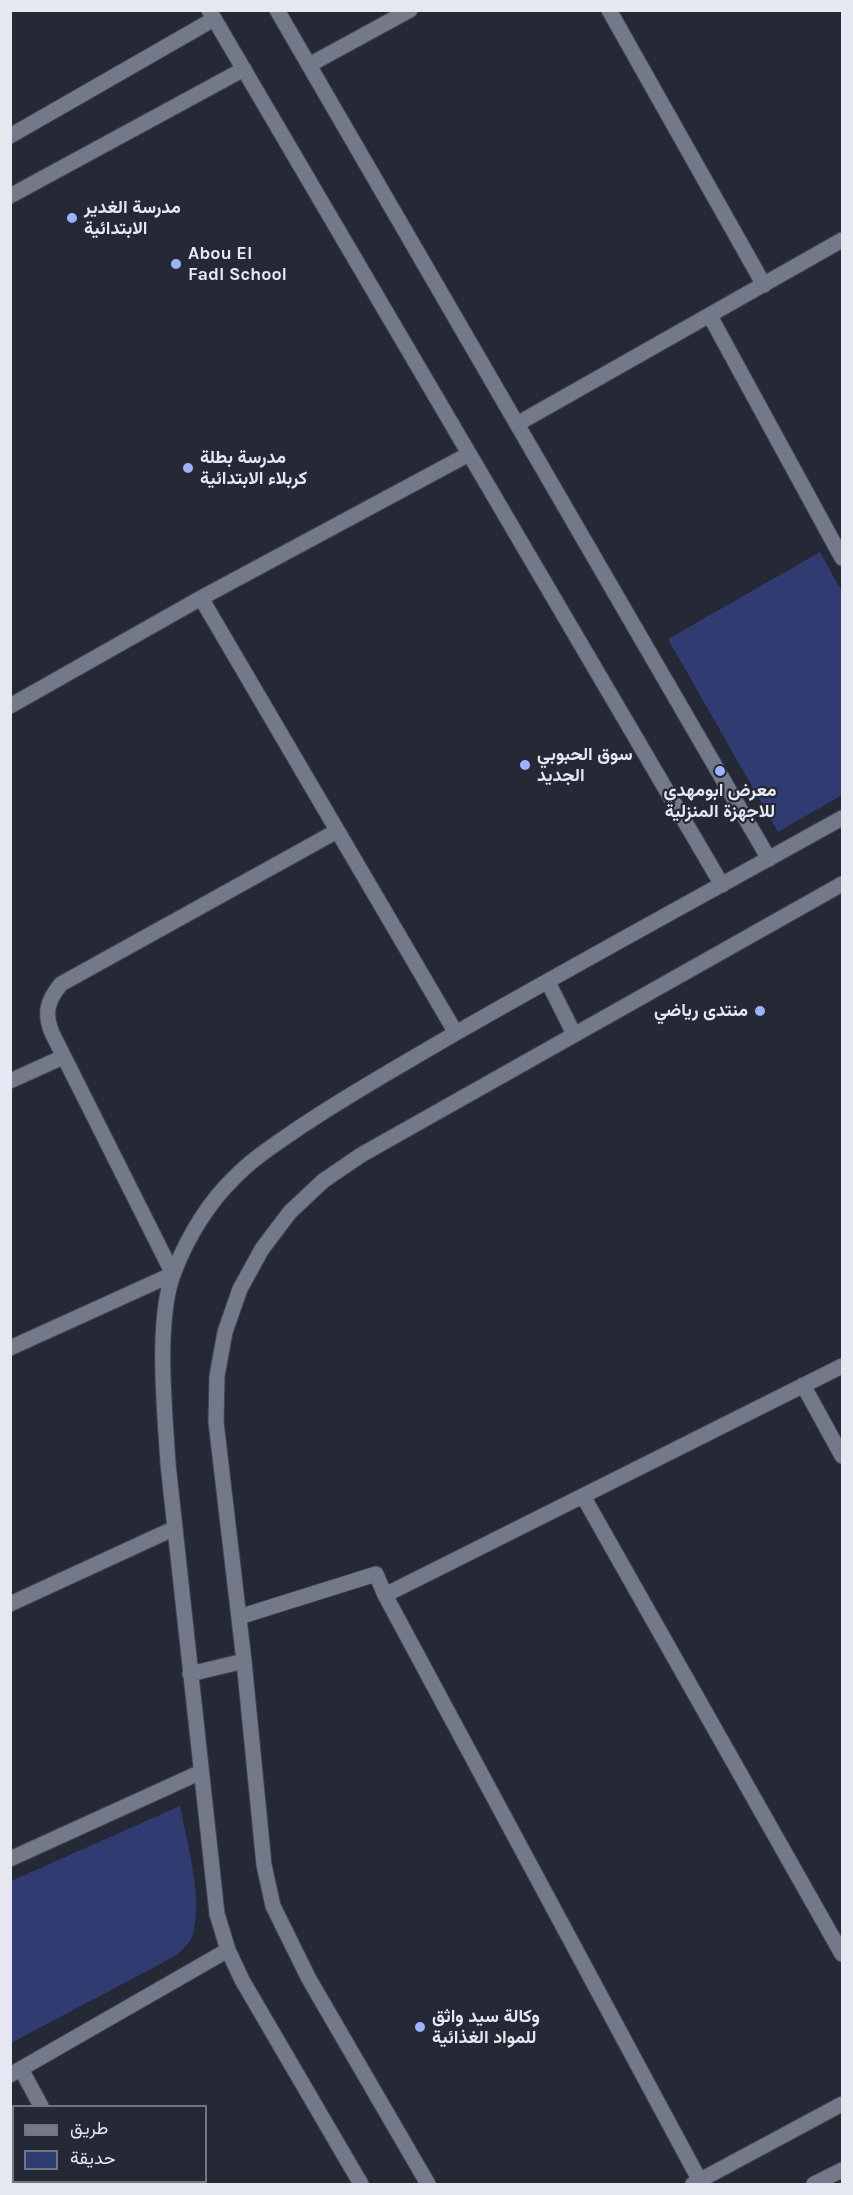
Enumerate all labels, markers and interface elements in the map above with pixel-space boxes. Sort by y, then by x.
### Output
place label: مدرسة الغدير الابتدائية [84,197,181,240]
marker: مدرسة الغدير الابتدائية [65,211,79,225]
place label: Abou El Fadl School [188,243,287,286]
marker: Abou El Fadl School [169,257,183,271]
place label: مدرسة بطلة كربلاء الابتدائية [200,447,307,490]
marker: مدرسة بطلة كربلاء الابتدائية [181,461,195,475]
place label: سوق الحبوبي الجديد [537,744,633,786]
marker: سوق الحبوبي الجديد [518,758,532,772]
marker: معرض ابومهدي للاجهزة المنزلية [713,764,727,778]
place label: معرض ابومهدي للاجهزة المنزلية [664,780,776,822]
place label: منتدى رياضي [654,1000,748,1022]
marker: منتدى رياضي [753,1004,767,1018]
place label: وكالة سيد واثق للمواد الغذائية [432,2006,540,2048]
marker: وكالة سيد واثق للمواد الغذائية [413,2020,427,2034]
legend [12,2105,207,2183]
text: طريق [70,2117,108,2139]
text: حديقة [70,2147,116,2169]

